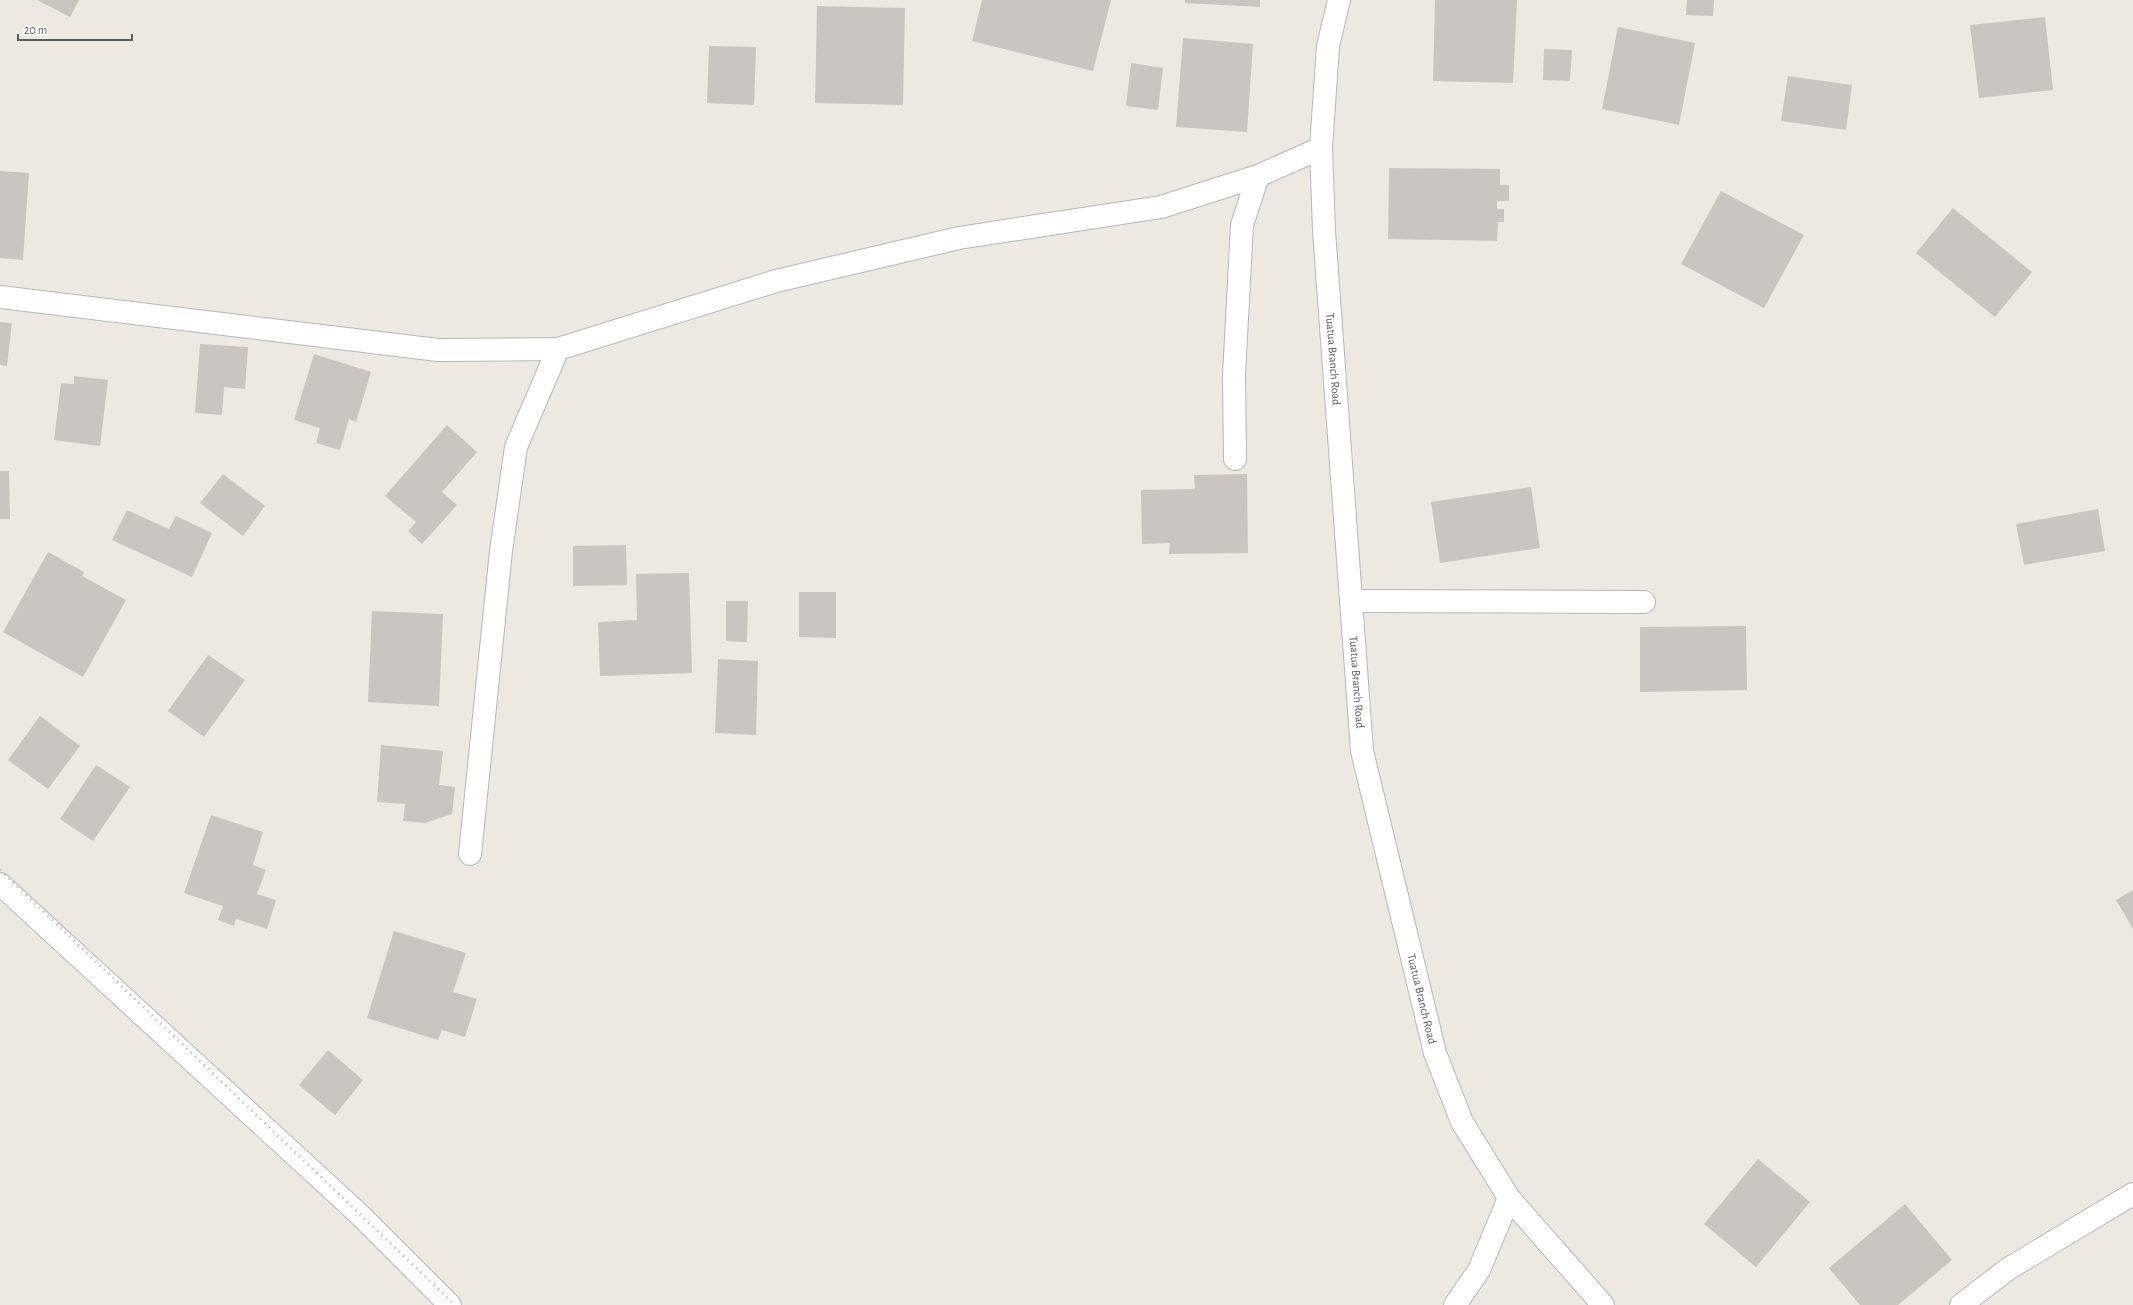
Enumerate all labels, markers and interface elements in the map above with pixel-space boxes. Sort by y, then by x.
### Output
scale bar [18,16,132,42]
text: 20 m [24,24,47,36]
street label: Tuatua Branch Road [1324,312,1343,406]
street label: Tuatua Branch Road [1348,636,1366,729]
street label: Tuatua Branch Road [1405,952,1439,1045]

